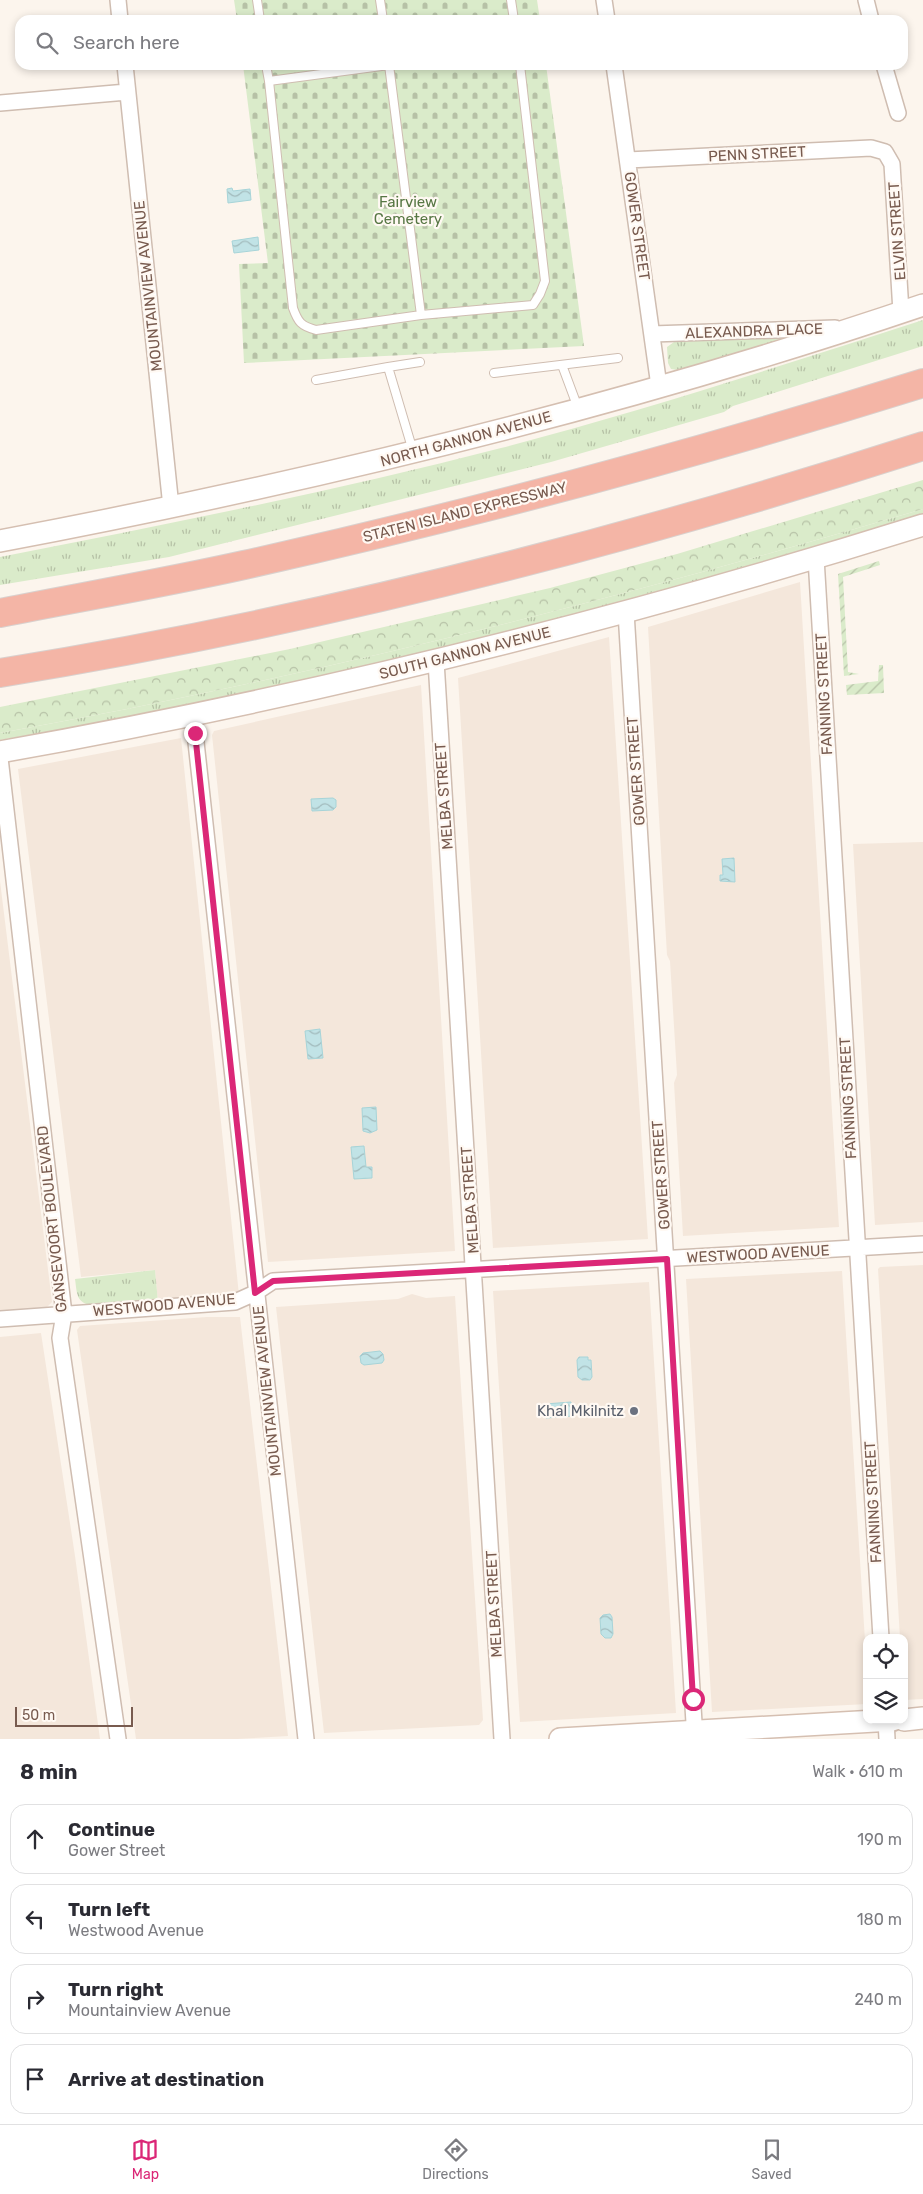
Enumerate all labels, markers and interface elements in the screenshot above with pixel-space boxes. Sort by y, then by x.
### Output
search box [15,15,908,70]
icon: search [33,29,61,57]
text: Search here [73,31,180,54]
street label: PENN STREET [708,142,807,166]
street label: GOWER STREET [620,171,654,282]
street label: ELVIN STREET [885,181,909,281]
park label: Fairview Cemetery [374,193,442,228]
street label: MOUNTAINVIEW AVENUE [130,200,166,372]
street label: ALEXANDRA PLACE [685,320,823,342]
street label: NORTH GANNON AVENUE [378,407,554,471]
street label: STATEN ISLAND EXPRESSWAY [361,478,569,546]
street label: SOUTH GANNON AVENUE [377,623,553,683]
street label: FANNING STREET [812,632,836,755]
street label: GOWER STREET [623,715,649,826]
route end [184,722,207,745]
street label: MELBA STREET [431,742,457,850]
street label: FANNING STREET [836,1036,860,1159]
street label: GOWER STREET [648,1119,674,1230]
street label: GANSEVOORT BOULEVARD [33,1125,71,1313]
street label: MELBA STREET [457,1146,483,1254]
street label: WESTWOOD AVENUE [686,1241,830,1267]
street label: WESTWOOD AVENUE [92,1290,236,1320]
street label: MOUNTAINVIEW AVENUE [249,1305,285,1477]
place label: Khal Mkilnitz [537,1402,624,1420]
marker: Khal Mkilnitz [628,1405,640,1417]
street label: FANNING STREET [861,1440,885,1563]
street label: MELBA STREET [482,1550,506,1658]
map controls [863,1634,908,1724]
button: locate [863,1634,908,1679]
button: layers [863,1679,908,1724]
route start [682,1688,705,1711]
scale bar [15,1704,132,1727]
text: 50 m [22,1707,55,1724]
text: 8 min [20,1759,77,1784]
text: Walk · 610 m [812,1762,903,1781]
text: Continue [68,1818,155,1841]
icon: ahead [21,1825,49,1853]
text: 190 m [857,1830,902,1849]
text: Gower Street [68,1841,165,1860]
text: Turn left [68,1898,150,1921]
icon: left [21,1905,49,1933]
text: 180 m [857,1910,902,1929]
text: Westwood Avenue [68,1921,204,1940]
text: Turn right [68,1978,163,2001]
icon: right [21,1985,49,2013]
text: 240 m [855,1990,902,2009]
text: Mountainview Avenue [68,2001,231,2020]
icon: arrive [21,2065,49,2093]
text: Arrive at destination [68,2068,264,2091]
tab: Map [131,2136,159,2183]
tab: Directions [422,2136,489,2183]
tab: Saved [752,2136,792,2183]

